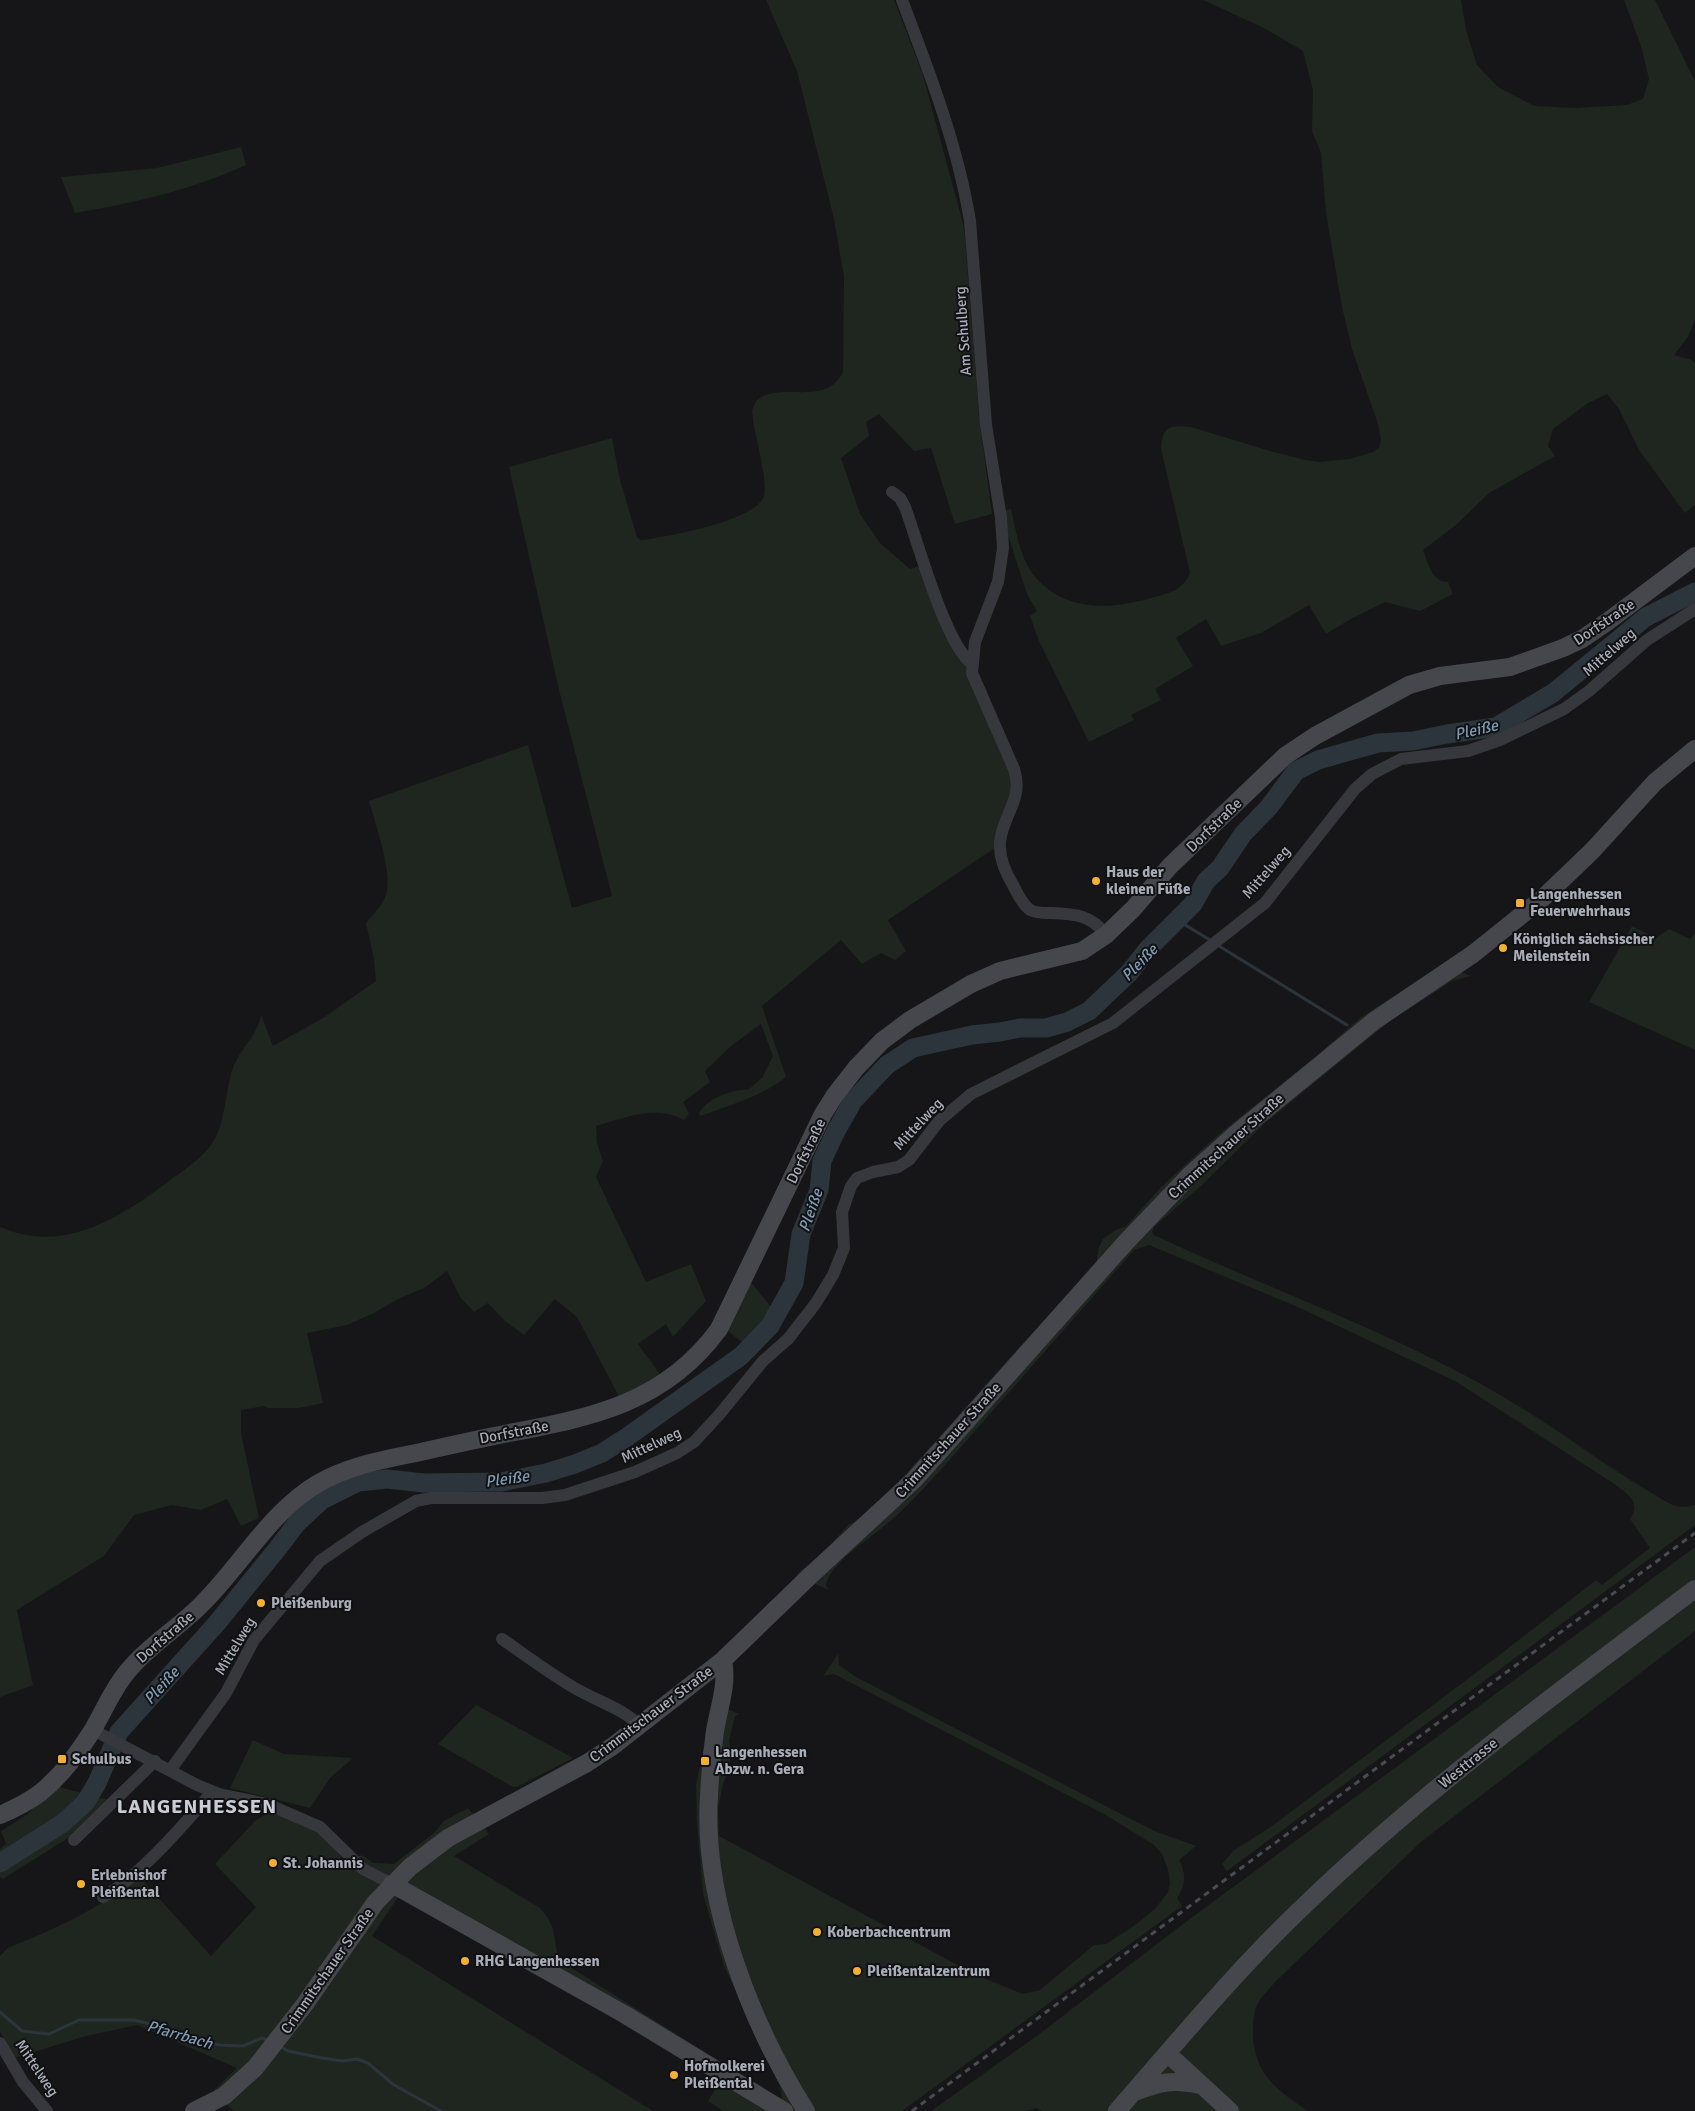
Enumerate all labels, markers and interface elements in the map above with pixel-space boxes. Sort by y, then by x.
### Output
street label: Am Schulberg [951,286,975,376]
street label: Dorfstraße [1570,595,1638,649]
street label: Mittelweg [1579,624,1639,680]
water label: Pleiße [1453,715,1501,745]
street label: Dorfstraße [1182,794,1246,856]
street label: Mittelweg [1238,842,1294,902]
place label: Haus der kleinen Füße [1106,863,1190,898]
marker: Haus der kleinen Füße [1090,875,1102,887]
place label: Langenhessen Feuerwehrhaus [1530,885,1631,920]
marker: Langenhessen Feuerwehrhaus [1514,897,1526,909]
place label: Königlich sächsischer Meilenstein [1513,930,1654,965]
water label: Pleiße [1117,939,1163,985]
marker: Königlich sächsischer Meilenstein [1497,942,1509,954]
street label: Crimmitschauer Straße [1164,1089,1288,1203]
street label: Mittelweg [889,1094,947,1154]
street label: Dorfstraße [783,1115,829,1187]
water label: Pleiße [794,1185,828,1234]
street label: Crimmitschauer Straße [891,1378,1005,1502]
street label: Dorfstraße [478,1416,550,1448]
street label: Mittelweg [618,1423,684,1467]
water label: Pleiße [484,1466,531,1492]
place label: Pleißenburg [271,1594,352,1612]
marker: Pleißenburg [255,1597,267,1609]
street label: Dorfstraße [133,1607,197,1667]
street label: Mittelweg [211,1614,259,1678]
water label: Pleiße [140,1662,185,1709]
street label: Crimmitschauer Straße [586,1662,716,1766]
street label: Westtrasse [1435,1734,1501,1792]
place label: Langenhessen Abzw. n. Gera [715,1743,807,1778]
place label: Schulbus [72,1750,132,1768]
marker: Schulbus [56,1753,68,1765]
marker: Langenhessen Abzw. n. Gera [699,1755,711,1767]
district label: LANGENHESSEN [117,1794,277,1819]
place label: St. Johannis [283,1854,363,1872]
marker: St. Johannis [267,1857,279,1869]
place label: Erlebnishof Pleißental [91,1866,168,1901]
marker: Erlebnishof Pleißental [75,1878,87,1890]
street label: Crimmitschauer Straße [277,1905,377,2037]
place label: Koberbachcentrum [827,1923,951,1941]
marker: Koberbachcentrum [811,1926,823,1938]
place label: RHG Langenhessen [475,1952,600,1970]
marker: RHG Langenhessen [459,1955,471,1967]
place label: Pleißentalzentrum [867,1962,990,1980]
marker: Pleißentalzentrum [851,1965,863,1977]
water label: Pfarrbach [145,2016,216,2054]
street label: Mittelweg [12,2036,62,2100]
place label: Hofmolkerei Pleißental [684,2057,765,2092]
marker: Hofmolkerei Pleißental [668,2069,680,2081]

